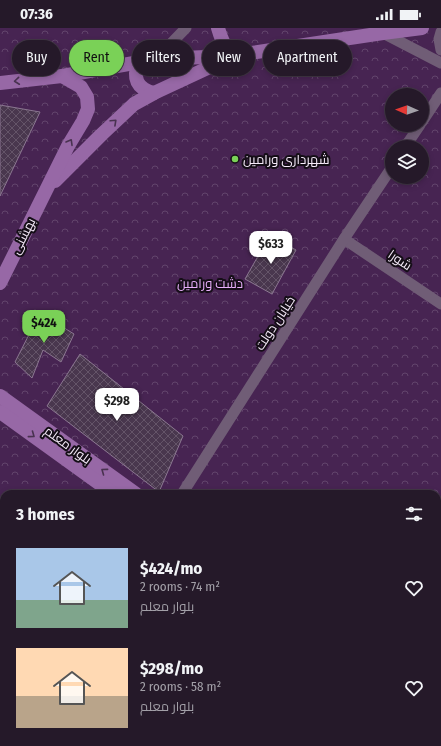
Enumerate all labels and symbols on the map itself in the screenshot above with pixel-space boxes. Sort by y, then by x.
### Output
one-way arrow [14,76,20,85]
north arrow [385,88,429,132]
one-way arrow [109,120,117,127]
one-way arrow [66,139,73,146]
place label: شهرداری ورامین [243,152,329,167]
marker: شهرداری ورامین [230,154,240,164]
street label: بهشنی [8,215,38,257]
pin: $633 [247,231,295,265]
street label: شورا [385,247,415,273]
park label: دشت ورامین [177,276,243,291]
street label: خیابان دولت [252,293,298,353]
pin: $424 [20,310,68,344]
pin: $298 [93,388,141,422]
street label: بلوار معلم [41,423,94,469]
one-way arrow [27,430,34,437]
one-way arrow [101,468,108,476]

